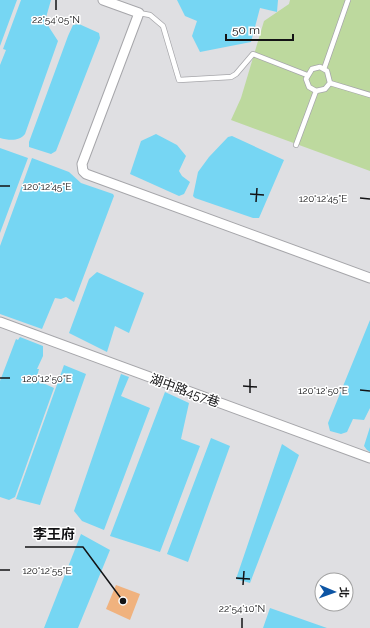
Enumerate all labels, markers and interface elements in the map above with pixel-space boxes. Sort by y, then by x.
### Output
text: 22°54'05"N [32,14,80,25]
scale bar [226,16,293,42]
text: 50 m [232,23,260,37]
text: 120°12'45"E [23,181,71,192]
text: 120°12'45"E [299,193,347,204]
street label: 湖中路457巷 [148,371,222,410]
text: 120°12'50"E [22,373,72,384]
text: 120°12'50"E [298,385,348,396]
callout: 李王府 [25,521,83,547]
text: 李王府 [33,526,75,542]
text: 120°12'55"E [22,565,72,576]
north arrow [314,572,354,612]
text: 北 [337,587,350,598]
text: 22°54'10"N [219,603,265,614]

